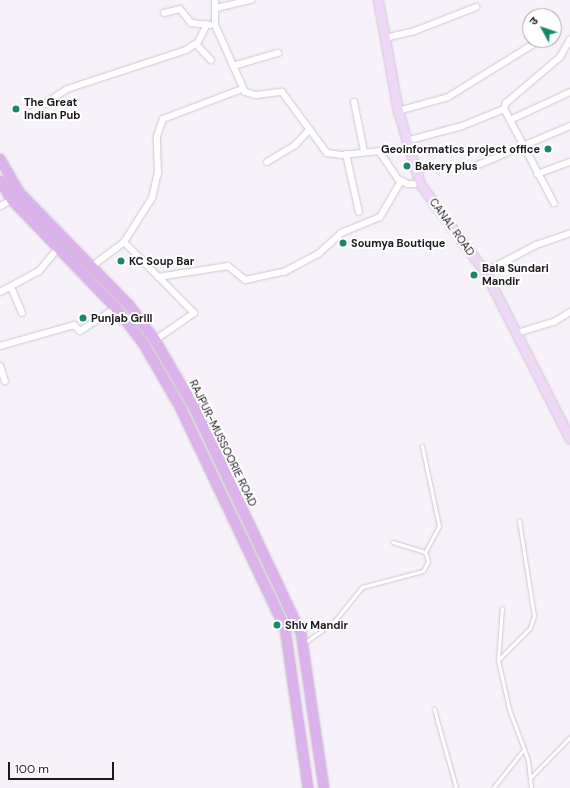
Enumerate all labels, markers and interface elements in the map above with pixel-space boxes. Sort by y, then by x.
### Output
north arrow [522,8,562,48]
text: उ [526,14,541,28]
place label: The Great Indian Pub [24,96,81,122]
marker: The Great Indian Pub [11,104,21,114]
place label: Geoinformatics project office [381,142,540,156]
marker: Geoinformatics project office [543,144,553,154]
place label: Bakery plus [415,159,477,173]
marker: Bakery plus [402,161,412,171]
street label: CANAL ROAD [427,196,477,258]
place label: Soumya Boutique [351,236,445,250]
marker: Soumya Boutique [338,238,348,248]
place label: KC Soup Bar [129,254,194,268]
marker: KC Soup Bar [116,256,126,266]
place label: Bala Sundari Mandir [482,262,549,288]
marker: Bala Sundari Mandir [469,270,479,280]
place label: Punjab Grill [91,311,153,325]
marker: Punjab Grill [78,313,88,323]
street label: RAJPUR-MUSSOORIE ROAD [187,378,259,508]
place label: Shiv Mandir [285,618,348,632]
marker: Shiv Mandir [272,620,282,630]
scale bar [10,754,116,780]
text: 100 m [15,761,49,777]

